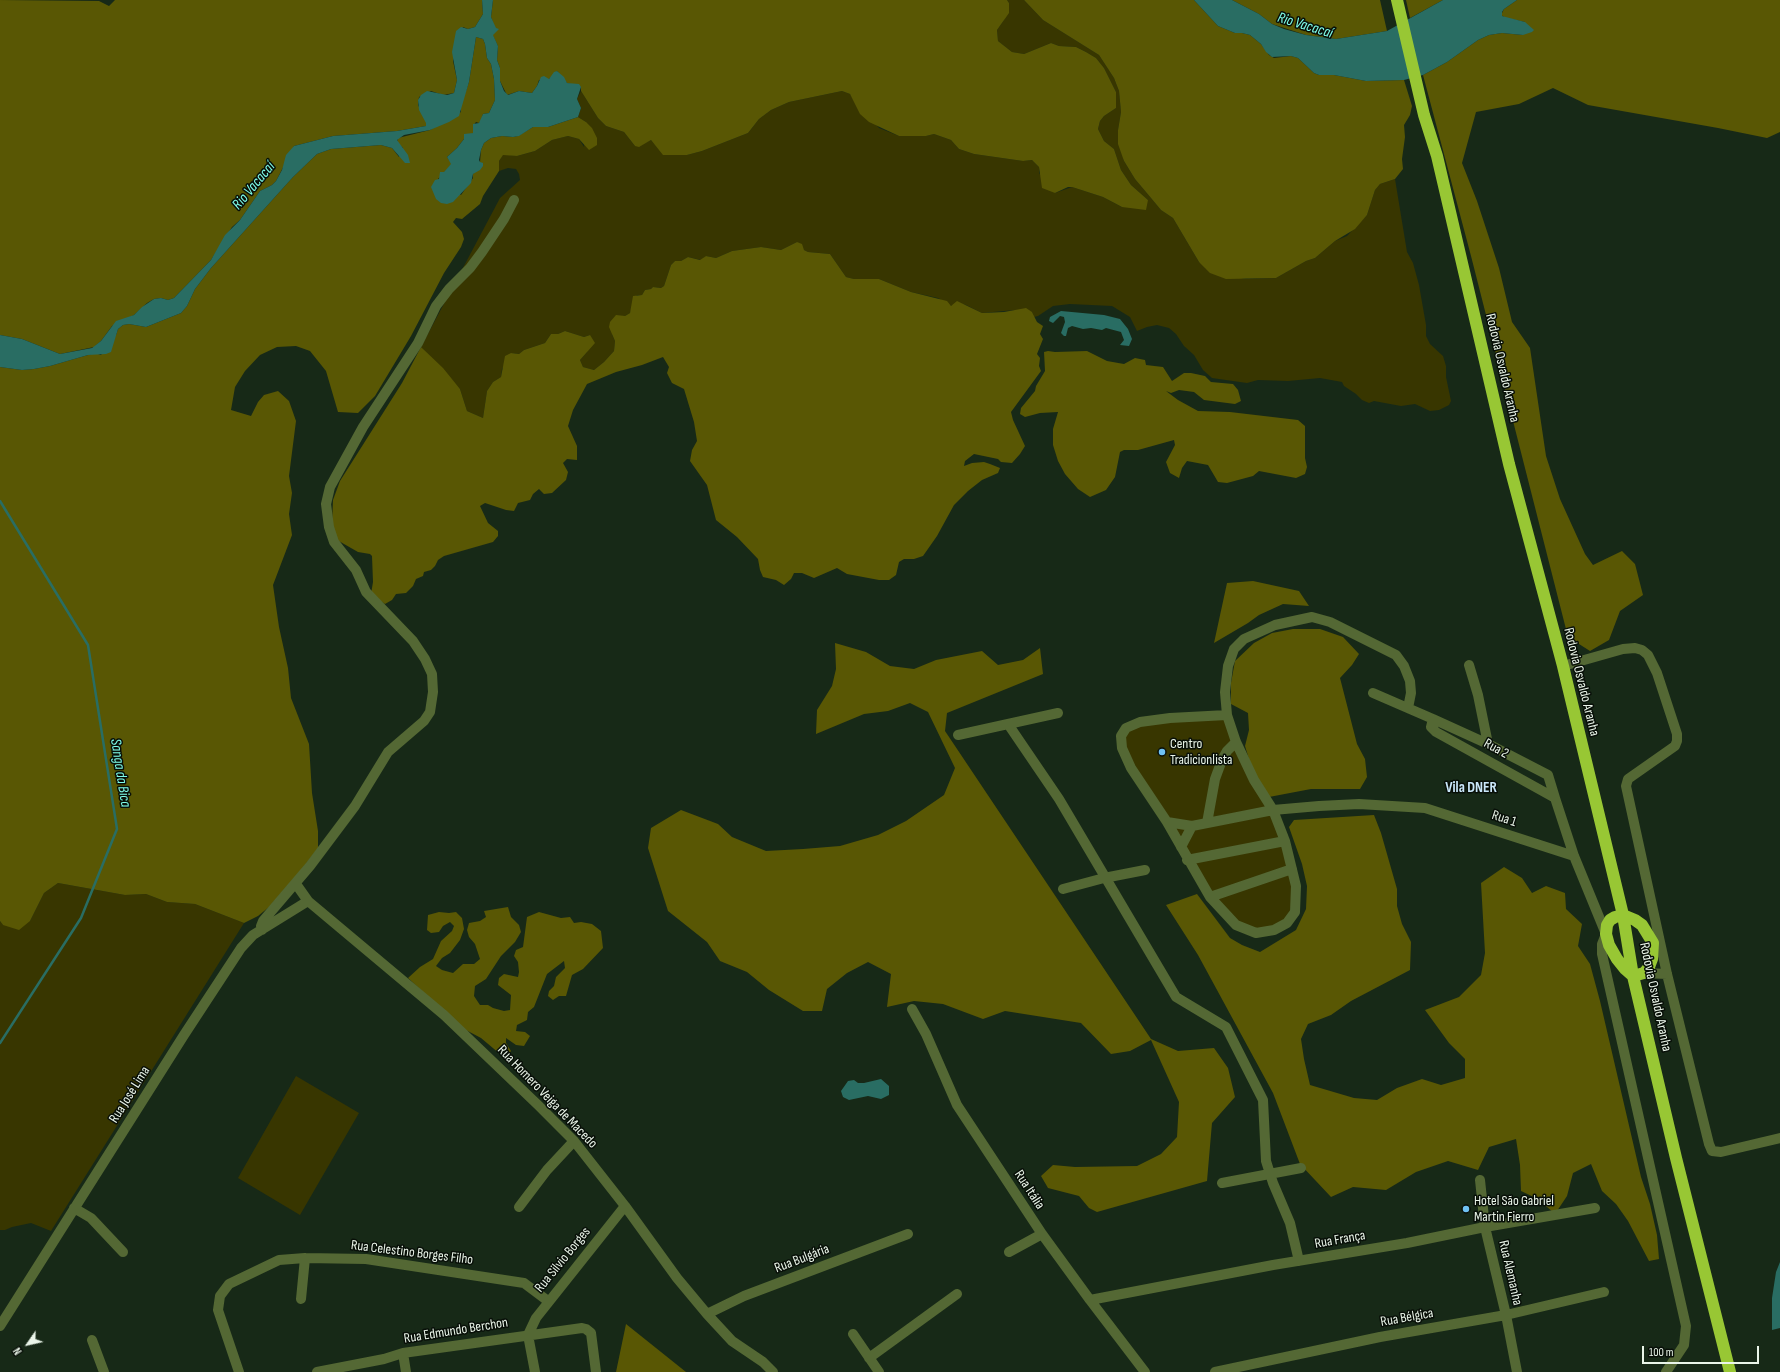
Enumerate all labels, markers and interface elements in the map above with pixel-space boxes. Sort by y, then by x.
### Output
water label: Rio Vacacaí [1275,9,1335,43]
water label: Rio Vacacaí [229,158,279,214]
street label: Rodovia Osvaldo Aranha [1481,312,1523,424]
street label: Rodovia Osvaldo Aranha [1559,626,1603,738]
street label: Rua 2 [1481,735,1511,763]
place label: Centro Tradicionlista [1170,736,1232,768]
water label: Sanga da Bica [106,738,134,808]
marker: Centro Tradicionlista [1157,747,1167,757]
district label: Vila DNER [1445,779,1497,797]
street label: Rua 1 [1490,807,1518,831]
street label: Rodovia Osvaldo Aranha [1635,941,1675,1053]
street label: Rua Homero Veiga de Macedo [493,1042,601,1152]
street label: Rua José Lima [106,1064,154,1126]
street label: Rua Itália [1010,1167,1048,1213]
place label: Hotel São Gabriel Martin Fierro [1474,1193,1554,1226]
marker: Hotel São Gabriel Martin Fierro [1461,1204,1471,1214]
street label: Rua Silvio Borges [532,1224,594,1296]
street label: Rua França [1313,1227,1367,1253]
street label: Rua Celestino Borges Filho [350,1237,474,1269]
street label: Rua Alemanha [1494,1239,1526,1307]
street label: Rua Bulgária [772,1241,832,1277]
street label: Rua Bélgica [1379,1305,1435,1331]
street label: Rua Edmundo Berchon [403,1314,509,1348]
north arrow [8,1324,48,1364]
scale bar [1644,1338,1761,1364]
text: N [11,1345,25,1357]
text: 100 m [1649,1345,1674,1360]

